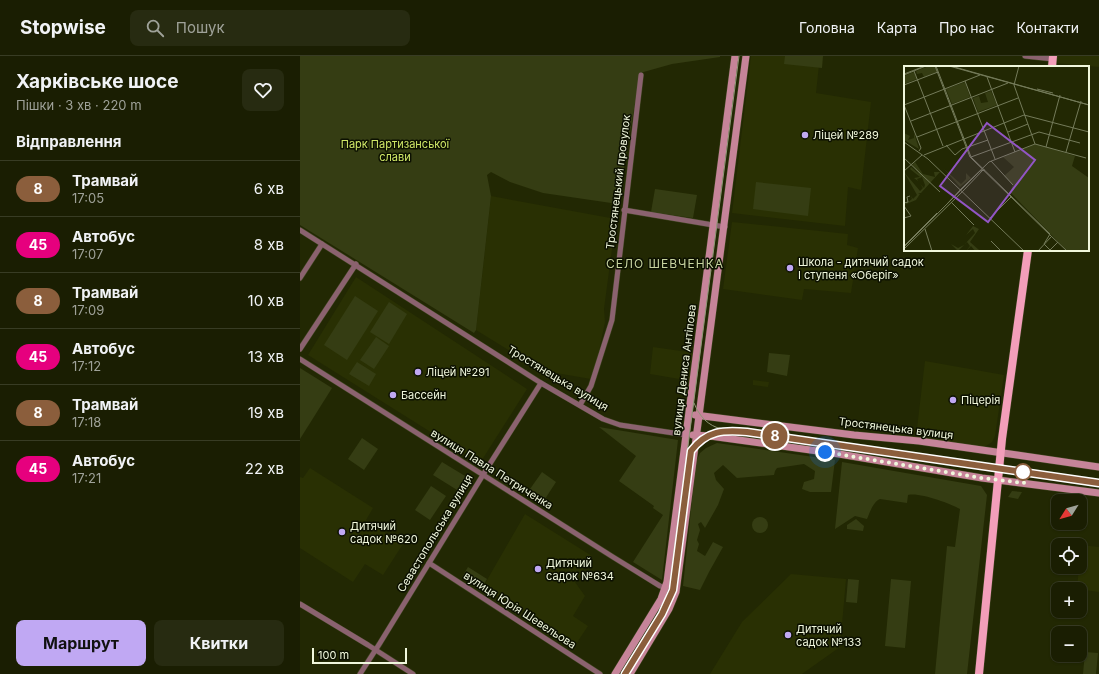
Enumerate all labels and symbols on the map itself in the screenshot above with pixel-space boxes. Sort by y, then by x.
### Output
inset map [904,66,1089,251]
street label: Тростянецький провулок [603,114,633,250]
place label: Ліцей №289 [813,128,879,142]
marker: Ліцей №289 [800,130,810,140]
park label: Парк Партизанської слави [341,137,451,164]
place label: Школа - дитячий садок І ступеня «Оберіг» [798,255,924,282]
district label: СЕЛО ШЕВЧЕНКА [606,256,724,271]
marker: Школа - дитячий садок І ступеня «Оберіг» [785,263,795,273]
street label: вулиця Дениса Антіпова [669,304,699,436]
street label: Тростянецька вулиця [505,342,611,414]
place label: Ліцей №291 [426,365,490,379]
marker: Ліцей №291 [413,367,423,377]
place label: Бассейн [401,388,446,402]
marker: Бассейн [388,390,398,400]
place label: Піцерія [961,393,1000,407]
marker: Піцерія [948,395,958,405]
street label: Тростянецька вулиця [838,414,954,442]
line badge: 8 [762,423,788,449]
street label: вулиця Павла Петриченка [428,426,556,512]
your location [815,442,835,462]
unlabelled marker [1014,463,1032,481]
street label: Севастопольська вулиця [394,471,476,595]
north arrow [1051,494,1087,530]
place label: Дитячий садок №620 [350,519,418,546]
marker: Дитячий садок №620 [337,527,347,537]
place label: Дитячий садок №634 [546,556,614,583]
marker: Дитячий садок №634 [533,564,543,574]
street label: вулиця Юрія Шевельова [461,568,579,652]
place label: Дитячий садок №133 [796,622,861,649]
marker: Дитячий садок №133 [783,630,793,640]
scale bar [312,646,407,665]

